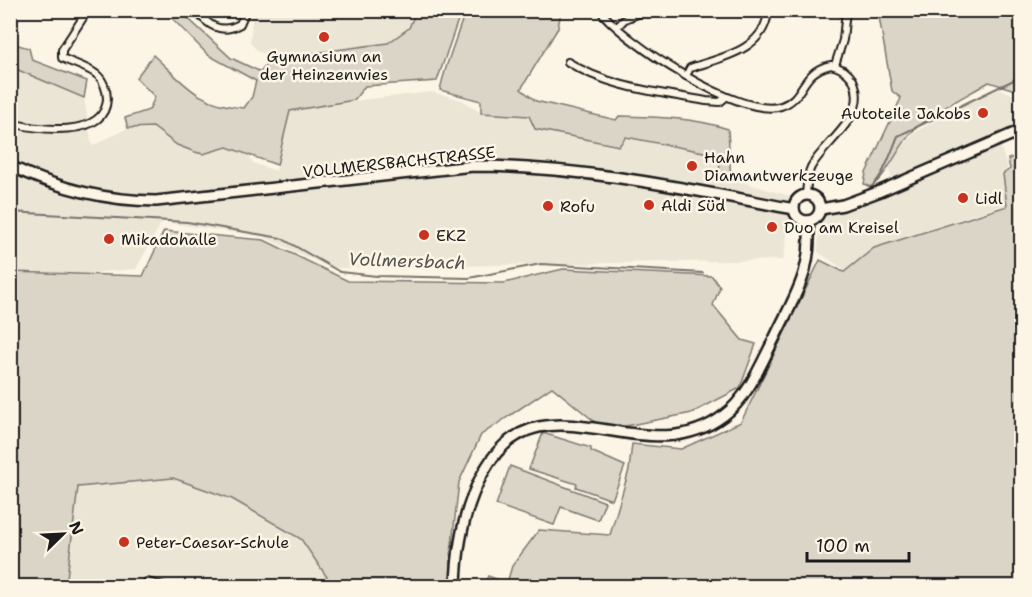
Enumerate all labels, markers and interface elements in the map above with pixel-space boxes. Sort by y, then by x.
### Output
marker: Gymnasium an der Heinzenwies [317,30,331,44]
place label: Gymnasium an der Heinzenwies [260,46,388,85]
place label: Autoteile Jakobs [841,103,971,124]
marker: Autoteile Jakobs [976,106,990,120]
street label: VOLLMERSBACHSTRASSE [302,141,496,183]
place label: Hahn Diamantwerkzeuge [704,147,853,186]
marker: Hahn Diamantwerkzeuge [685,159,699,173]
place label: Lidl [975,188,1003,209]
marker: Lidl [956,191,970,205]
place label: Aldi Süd [661,195,725,216]
place label: Rofu [560,196,595,217]
marker: Aldi Süd [642,198,656,212]
marker: Rofu [541,199,555,213]
place label: Duo am Kreisel [784,217,899,238]
marker: Duo am Kreisel [765,220,779,234]
place label: EKZ [436,225,466,246]
marker: EKZ [417,228,431,242]
place label: Mikadohalle [121,229,217,250]
marker: Mikadohalle [102,232,116,246]
water label: Vollmersbach [348,247,466,275]
north arrow [33,504,93,564]
text: N [64,518,88,538]
scale bar [807,525,909,563]
place label: Peter-Caesar-Schule [136,532,289,553]
text: 100 m [816,534,870,558]
marker: Peter-Caesar-Schule [117,535,131,549]

